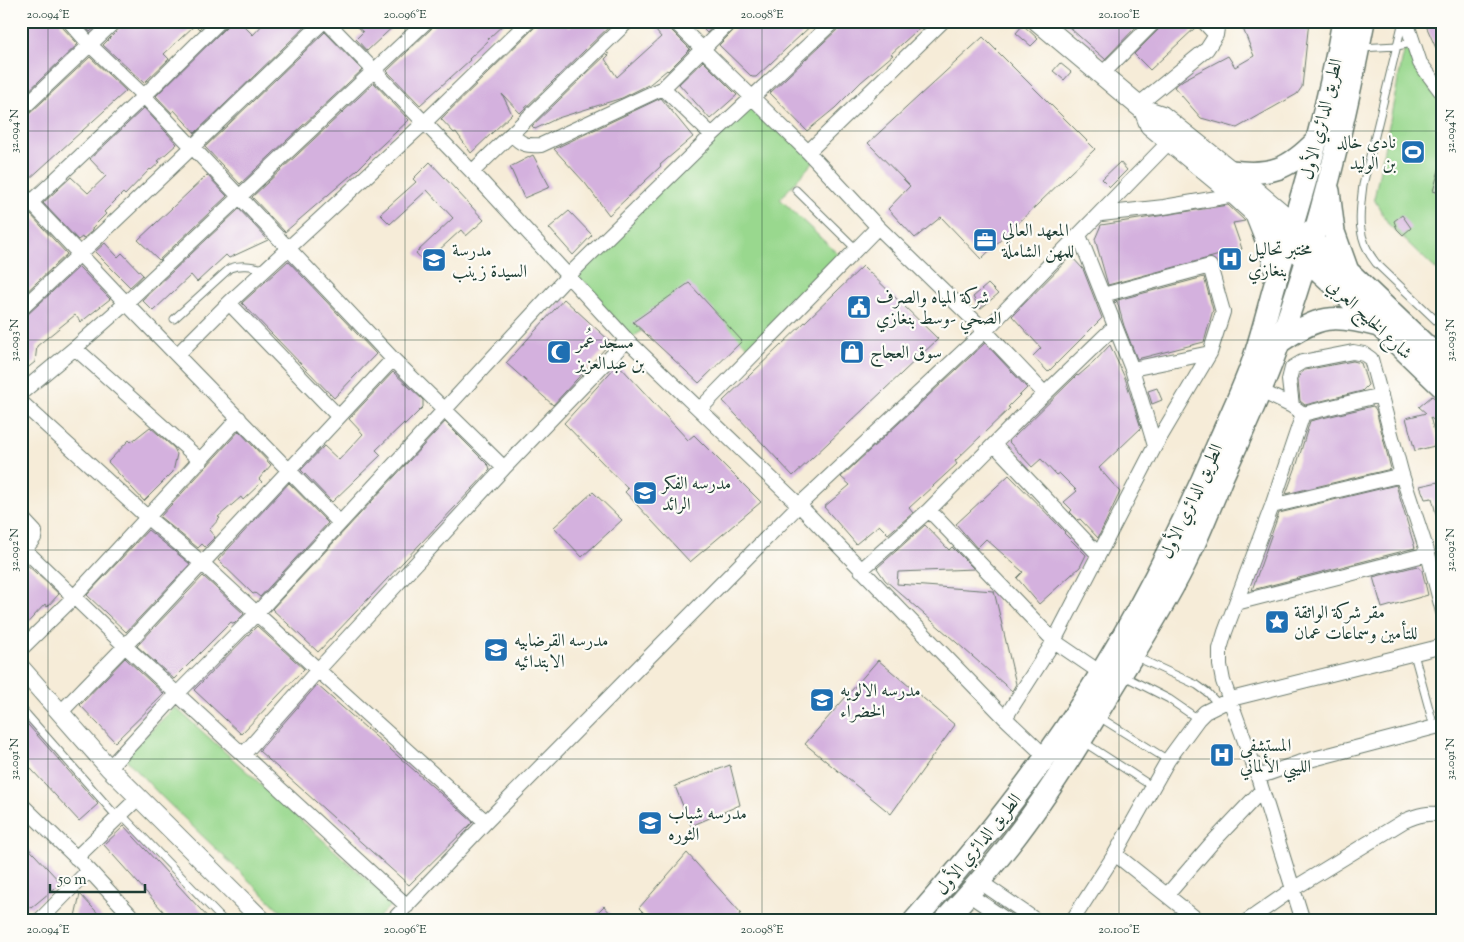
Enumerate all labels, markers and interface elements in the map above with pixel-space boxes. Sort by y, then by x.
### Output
text: 20.094°E [27,6,70,24]
text: 20.096°E [384,6,427,24]
text: 20.098°E [741,6,784,24]
text: 20.100°E [1098,6,1140,24]
street label: الطريق الدائري الأول [1293,55,1351,183]
text: 32.094°N [6,109,24,153]
text: 32.094°N [1442,109,1460,153]
place label: نادي خالد بن الوليد [1336,131,1397,178]
sports icon: نادي خالد بن الوليد [1400,139,1426,165]
place label: المعهد العالي للمهن الشاملة [1001,219,1074,266]
office icon: المعهد العالي للمهن الشاملة [972,227,998,253]
place label: مختبر تحاليل بنغازي [1248,238,1312,285]
place label: مدرسة السيدة زينب [452,239,527,286]
hospital icon: مختبر تحاليل بنغازي [1217,246,1243,272]
school or university icon: مدرسة السيدة زينب [421,247,447,273]
street label: شارع الخليج العربي [1320,274,1417,368]
place label: شركة المياه والصرف الصحي -وسط بنغازي [876,286,1001,335]
public building icon: شركة المياه والصرف الصحي -وسط بنغازي [846,294,872,320]
text: 32.093°N [6,318,24,361]
text: 32.093°N [1442,318,1460,361]
place label: مسجد عُمر بن عبدالعزيز [574,327,645,378]
mosque icon: مسجد عُمر بن عبدالعزيز [546,339,572,365]
shop icon: سوق العجاج [839,339,865,365]
place label: سوق العجاج [870,341,942,368]
street label: الطريق الدائري الأول [1153,439,1231,564]
place label: مدرسه الفكر الرائد [660,472,731,519]
school or university icon: مدرسه الفكر الرائد [632,480,658,506]
text: 32.092°N [6,528,24,572]
text: 32.092°N [1442,528,1460,572]
place label: مقر شركة الواثقة للتأمين وسماعات عمان [1294,601,1418,648]
place icon: مقر شركة الواثقة للتأمين وسماعات عمان [1264,609,1290,635]
place label: مدرسه القرضابيه الابتدائيه [514,629,609,676]
school or university icon: مدرسه القرضابيه الابتدائيه [483,637,509,663]
place label: مدرسه الالويه الخضراء [840,679,921,726]
school or university icon: مدرسه الالويه الخضراء [809,687,835,713]
place label: المستشفى الليبي الألماني [1240,734,1311,783]
text: 32.091°N [6,738,24,780]
text: 32.091°N [1442,738,1460,780]
hospital icon: المستشفى الليبي الألماني [1209,742,1235,768]
street label: الطريق الدائري الأول [929,787,1029,902]
place label: مدرسه شباب الثوره [668,802,747,849]
school or university icon: مدرسه شباب الثوره [637,810,663,836]
scale bar [50,862,145,894]
text: 50 m [57,870,87,891]
text: 20.094°E [27,921,70,939]
text: 20.096°E [384,921,427,939]
text: 20.098°E [741,921,784,939]
text: 20.100°E [1098,921,1140,939]

